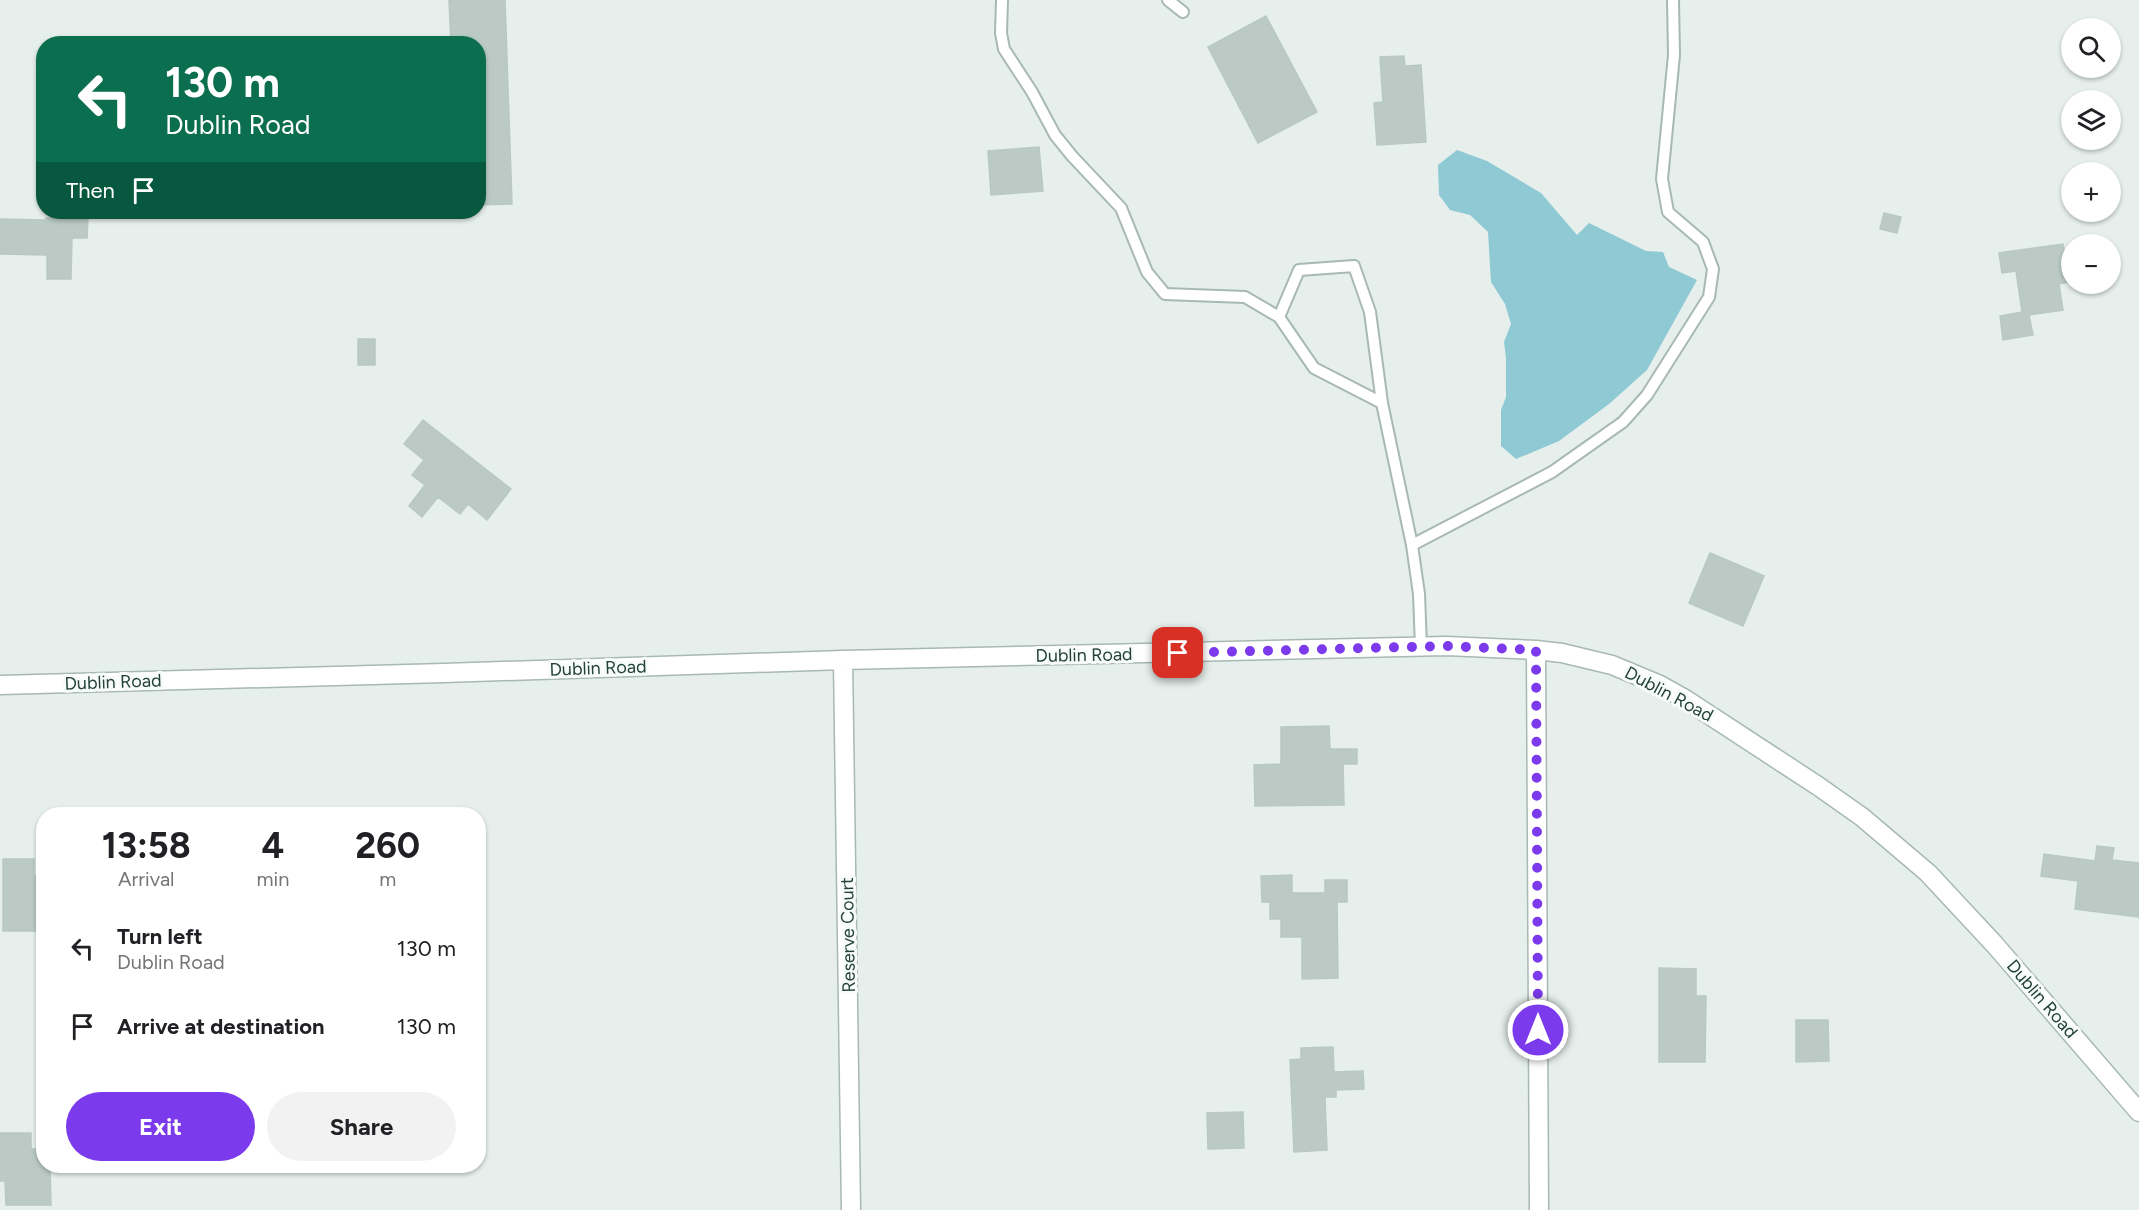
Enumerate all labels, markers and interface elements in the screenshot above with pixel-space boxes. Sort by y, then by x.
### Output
map controls [2061,18,2121,294]
button: search [2061,18,2121,78]
text: 130 m [165,57,280,108]
icon: left [66,60,144,138]
button: layers [2061,90,2121,150]
text: Dublin Road [165,108,311,141]
button: + [2061,162,2121,222]
icon: arrive [127,174,160,207]
text: Then [66,177,115,204]
button: − [2061,234,2121,294]
pin [1152,627,1203,678]
icon: arrive [1161,636,1194,669]
street label: Dublin Road [1035,643,1133,667]
street label: Dublin Road [549,655,647,681]
street label: Dublin Road [1621,662,1717,726]
street label: Dublin Road [64,669,162,695]
text: 13:58 [102,824,191,867]
text: 4 [262,824,284,867]
text: 260 [355,824,420,867]
text: Arrival [118,867,175,891]
text: min [257,867,289,891]
text: m [379,867,396,891]
street label: Reserve Court [836,877,860,993]
text: Turn left [117,923,203,950]
icon: left [66,932,99,965]
text: 130 m [397,935,456,962]
text: Dublin Road [117,950,225,974]
street label: Dublin Road [2002,955,2082,1043]
position arrow [1506,998,1570,1062]
icon: arrive [66,1010,99,1043]
text: Arrive at destination [117,1013,325,1040]
text: 130 m [397,1013,456,1040]
button: Exit [66,1092,255,1161]
button: Share [267,1092,456,1161]

